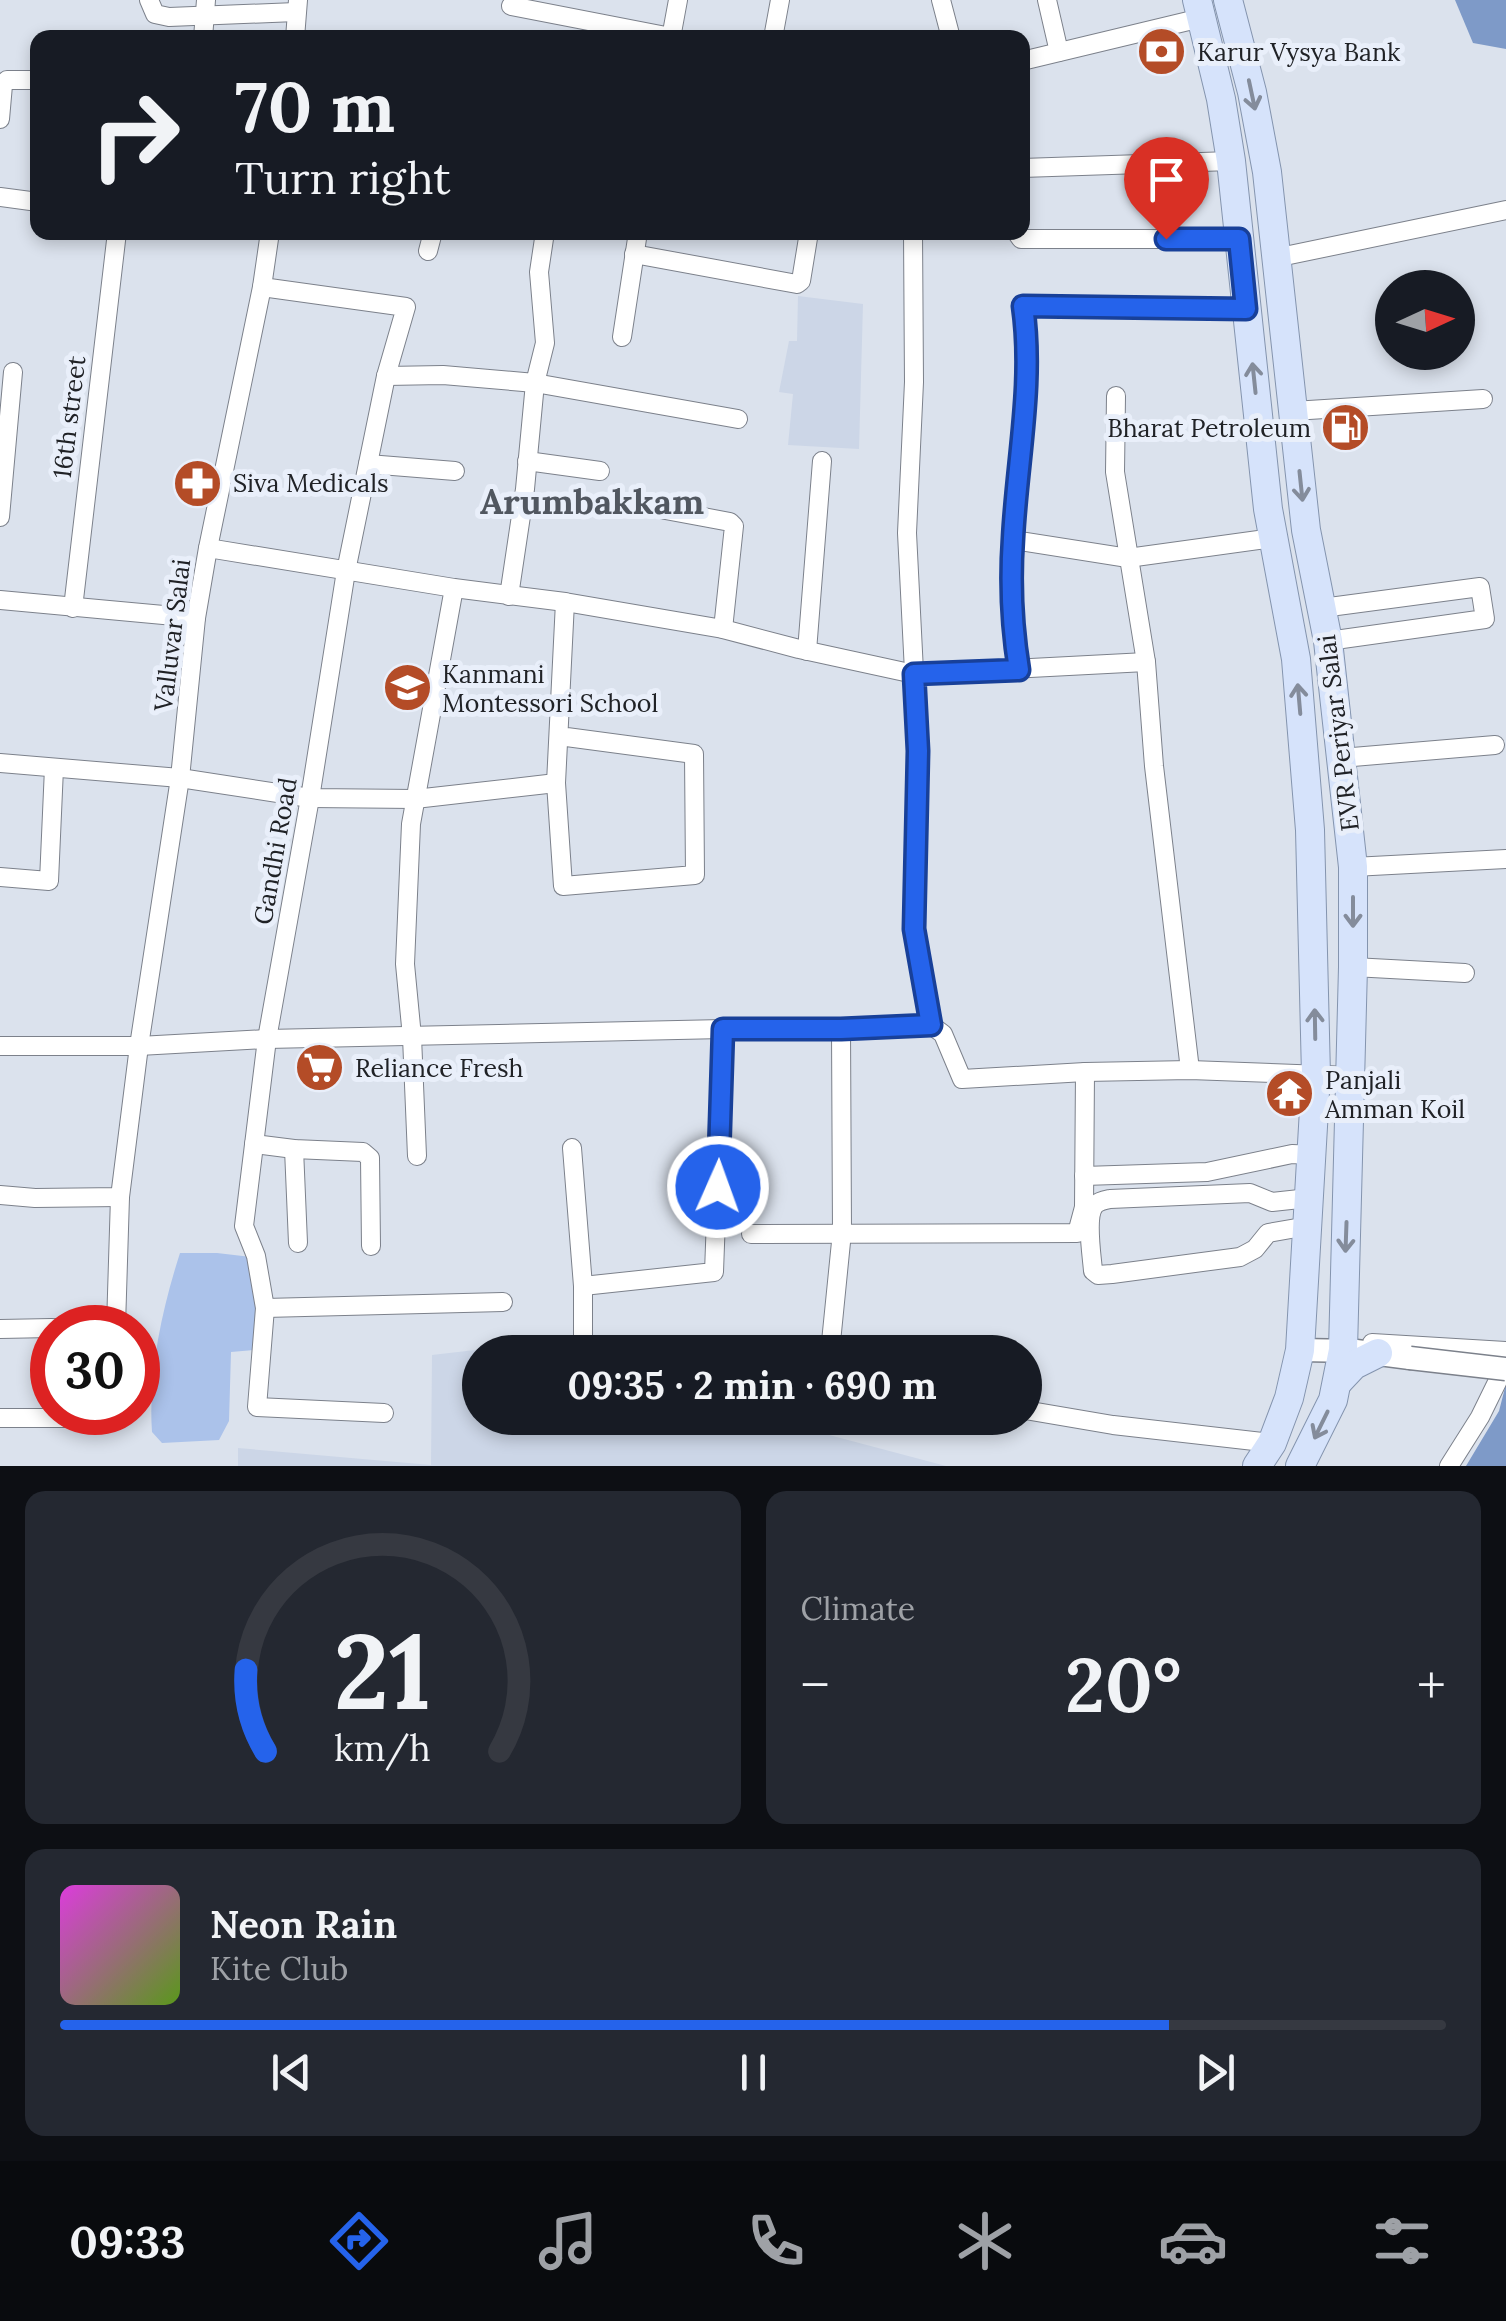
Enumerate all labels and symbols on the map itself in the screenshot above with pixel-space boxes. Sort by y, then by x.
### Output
bank icon: Karur Vysya Bank [1136,26,1188,78]
place label: Karur Vysya Bank [1197,36,1401,68]
one-way arrow [1244,78,1262,110]
pin [1124,137,1209,240]
north arrow [1375,270,1475,370]
street label: 16th street [46,354,92,480]
one-way arrow [1244,362,1263,394]
fuel station icon: Bharat Petroleum [1320,402,1372,454]
place label: Bharat Petroleum [1107,412,1311,444]
pharmacy icon: Siva Medicals [172,457,224,509]
place label: Siva Medicals [233,467,389,499]
one-way arrow [1292,470,1311,502]
district label: Arumbakkam [480,479,704,524]
street label: Valluvar Salai [147,557,197,714]
street label: EVR Periyar Salai [1310,633,1366,833]
place label: Kanmani Montessori School [442,658,658,719]
school or university icon: Kanmani Montessori School [381,662,433,714]
one-way arrow [1290,684,1309,716]
street label: Gandhi Road [246,775,304,927]
one-way arrow [1344,896,1362,928]
one-way arrow [1305,1008,1324,1040]
supermarket icon: Reliance Fresh [294,1042,346,1094]
place label: Reliance Fresh [355,1052,524,1084]
place label: Panjali Amman Koil [1324,1064,1465,1125]
temple icon: Panjali Amman Koil [1264,1068,1316,1120]
position arrow [666,1135,770,1239]
one-way arrow [1336,1221,1355,1253]
speed limit sign: 30 [30,1305,160,1435]
one-way arrow [1311,1410,1330,1439]

